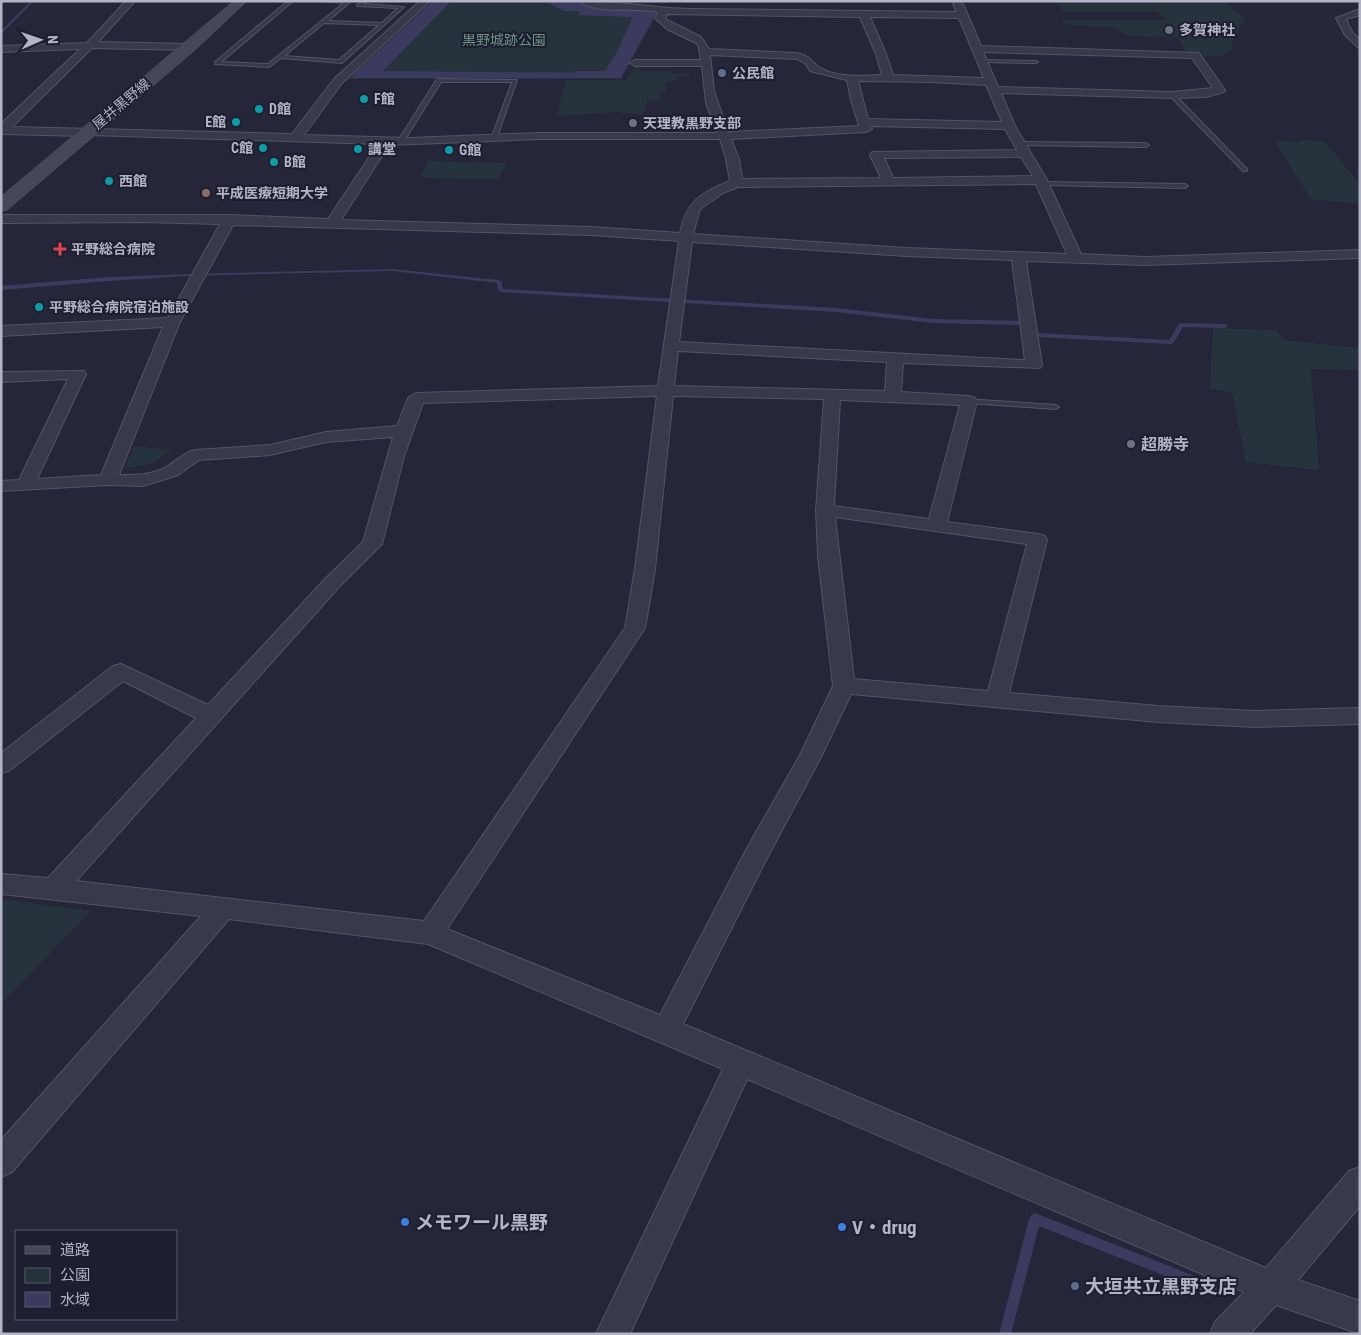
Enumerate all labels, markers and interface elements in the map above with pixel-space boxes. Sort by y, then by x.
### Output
north arrow [15,15,65,65]
place label: 多賀神社 [1179,22,1235,38]
marker: 多賀神社 [1163,24,1175,36]
park label: 黒野城跡公園 [462,32,546,48]
text: N [45,35,61,44]
place label: 公民館 [732,65,774,81]
marker: 公民館 [716,67,728,79]
street label: 屋井黒野線 [89,75,153,133]
place label: F館 [374,91,395,107]
marker: F館 [358,93,370,105]
place label: D館 [269,101,291,117]
marker: D館 [253,103,265,115]
place label: E館 [205,114,226,130]
place label: 天理教黒野支部 [643,115,741,131]
marker: E館 [230,116,242,128]
marker: 天理教黒野支部 [627,117,639,129]
place label: C館 [231,140,253,156]
place label: 講堂 [368,141,396,157]
marker: C館 [257,142,269,154]
place label: G館 [459,142,481,158]
marker: 講堂 [352,143,364,155]
marker: G館 [443,144,455,156]
place label: B館 [284,154,306,170]
marker: B館 [268,156,280,168]
place label: 西館 [119,173,147,189]
marker: 西館 [103,175,115,187]
place label: 平成医療短期大学 [216,185,328,201]
marker: 平成医療短期大学 [200,187,212,199]
place label: 平野総合病院 [71,241,155,257]
marker: 平野総合病院 [53,242,67,256]
place label: 平野総合病院宿泊施設 [49,299,189,315]
marker: 平野総合病院宿泊施設 [33,301,45,313]
place label: 超勝寺 [1141,435,1189,454]
marker: 超勝寺 [1125,438,1137,450]
place label: メモワール黒野 [415,1211,548,1234]
marker: メモワール黒野 [399,1216,411,1228]
place label: V・drug [852,1216,917,1239]
marker: V・drug [836,1221,848,1233]
legend [15,1230,178,1320]
text: 道路 [60,1241,90,1259]
text: 公園 [60,1266,90,1284]
place label: 大垣共立黒野支店 [1085,1275,1237,1298]
marker: 大垣共立黒野支店 [1069,1280,1081,1292]
text: 水域 [60,1291,90,1309]

